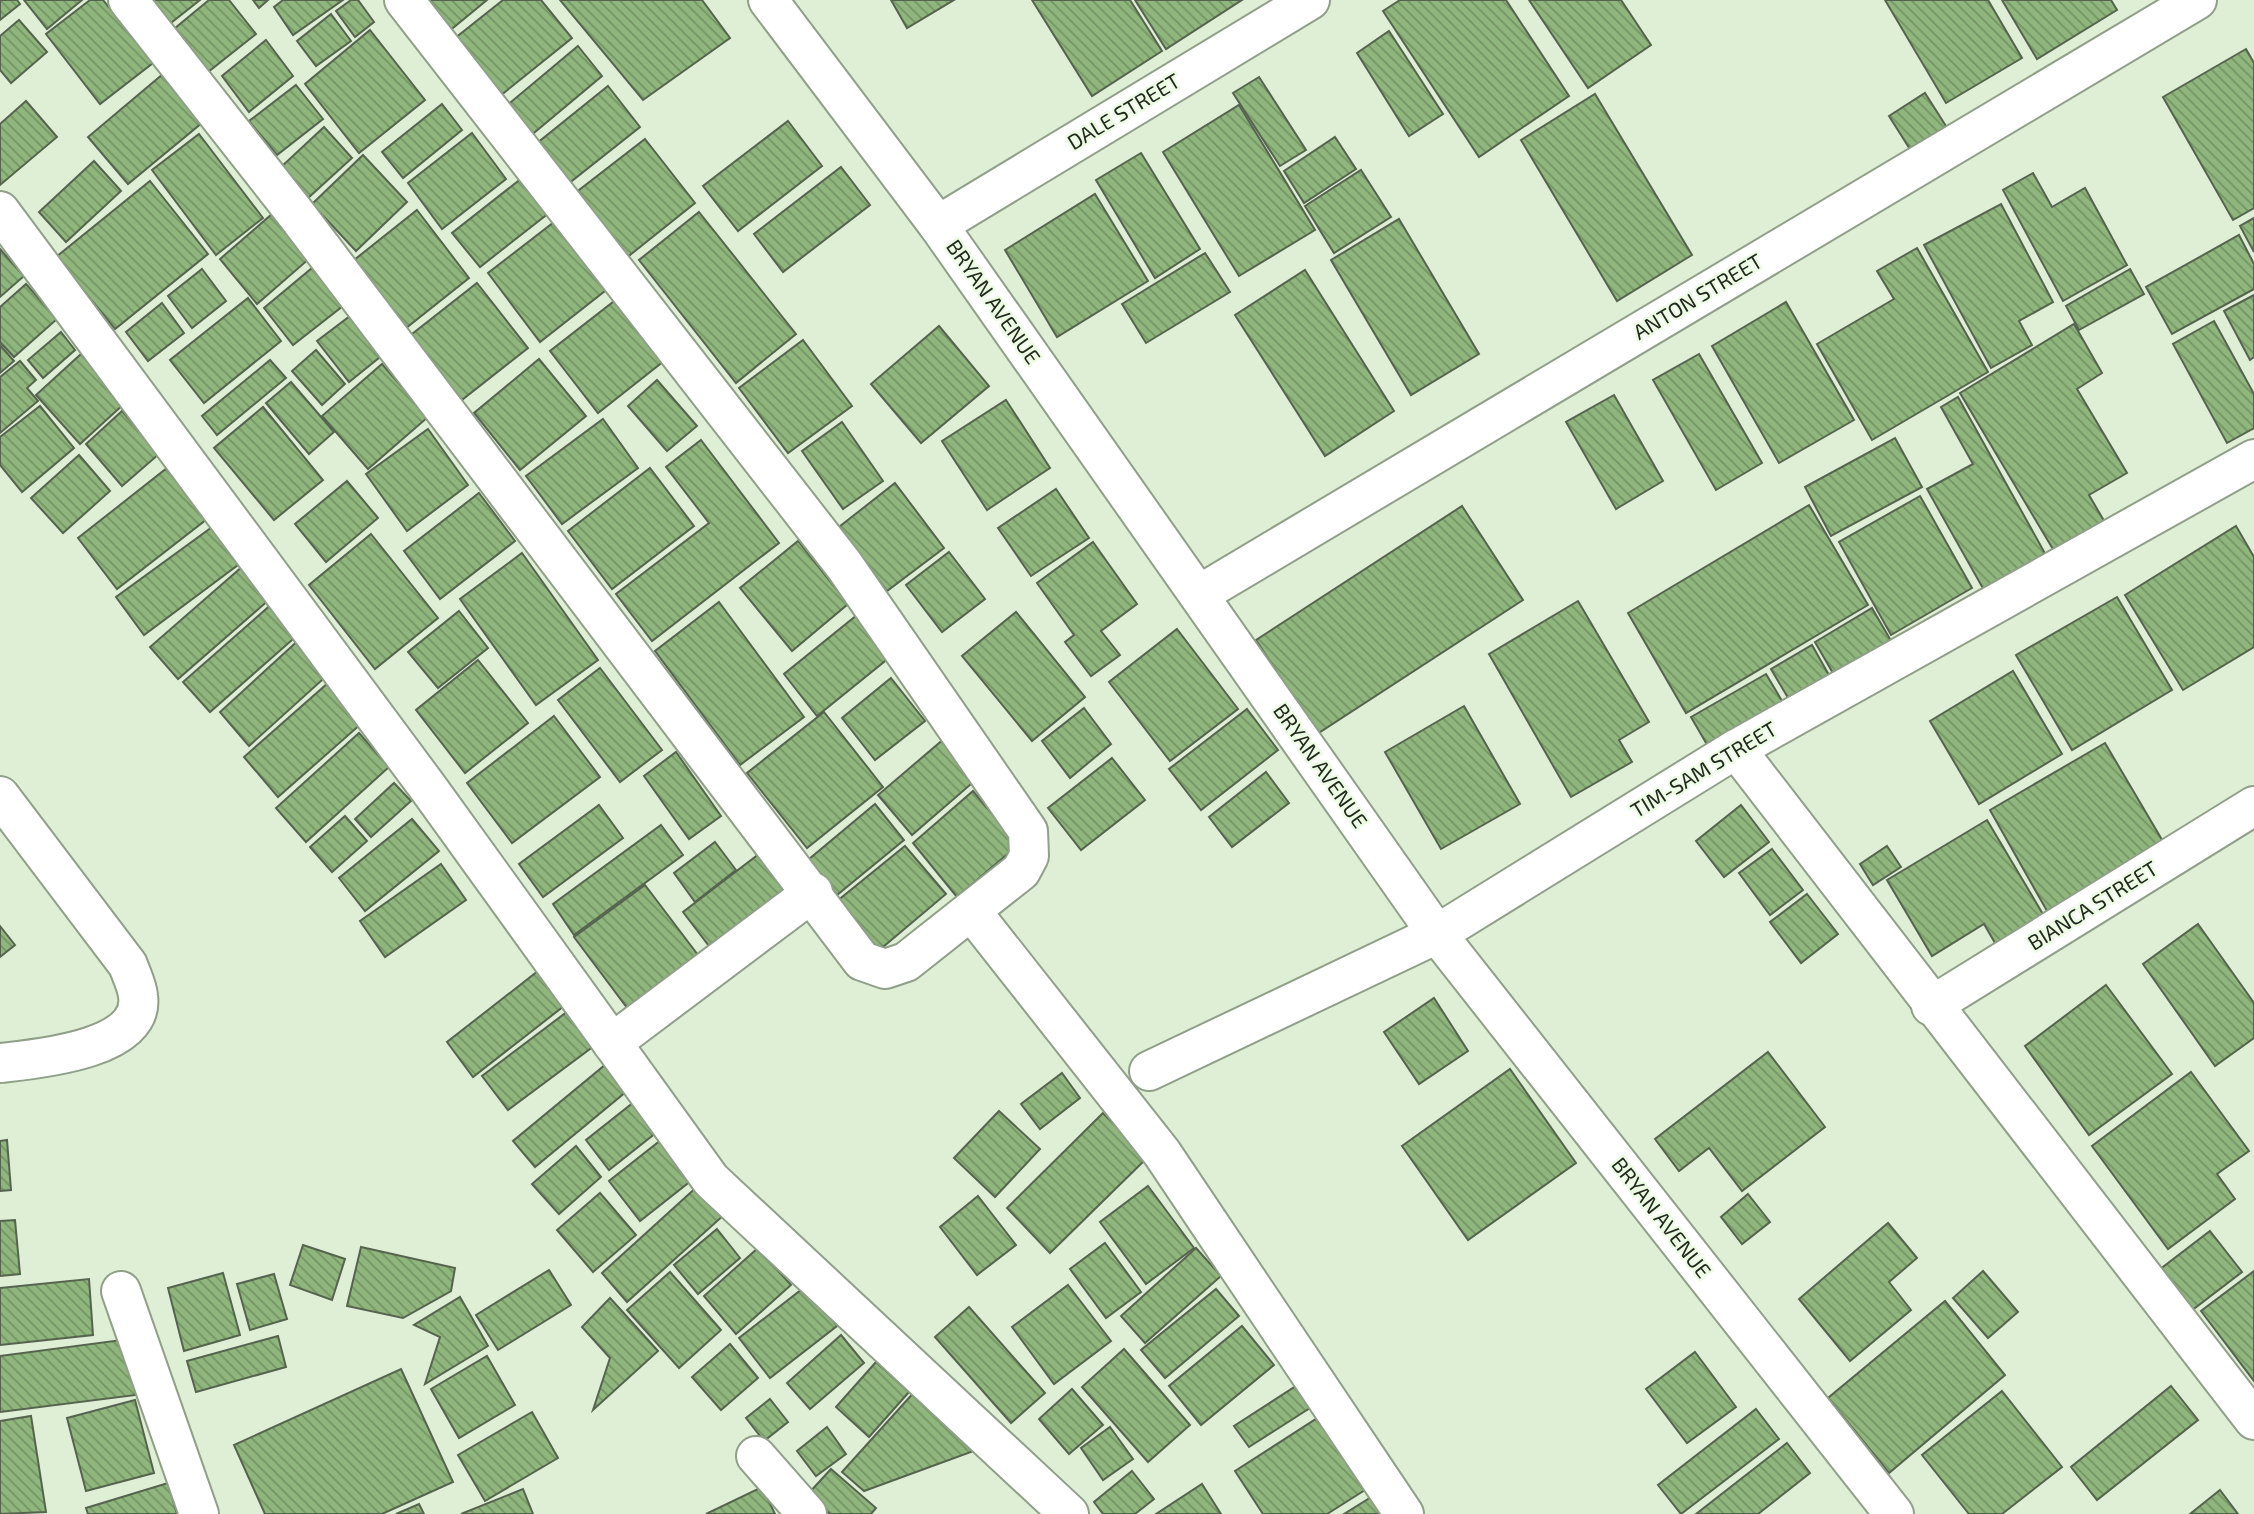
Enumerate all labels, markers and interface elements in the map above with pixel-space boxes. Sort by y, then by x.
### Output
street label: DALE STREET [1062,67,1184,154]
street label: BRYAN AVENUE [942,234,1046,368]
street label: ANTON STREET [1628,247,1766,344]
street label: BRYAN AVENUE [1269,698,1373,832]
street label: TIM-SAM STREET [1626,715,1781,822]
street label: BIANCA STREET [2023,855,2162,955]
street label: BRYAN AVENUE [1607,1152,1717,1282]

